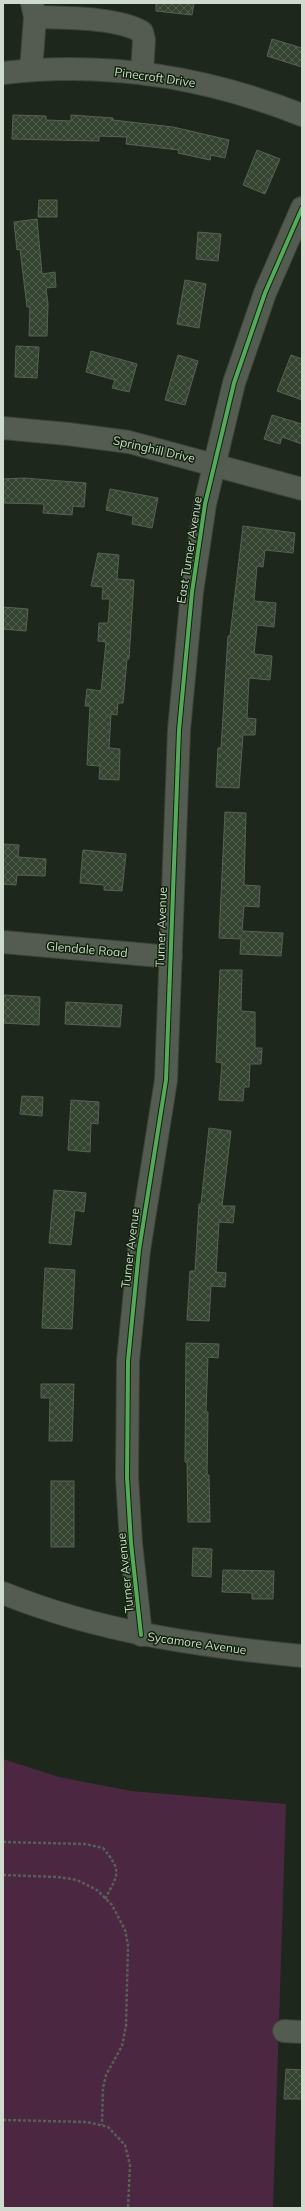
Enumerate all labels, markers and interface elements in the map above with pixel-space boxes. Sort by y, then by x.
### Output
street label: Pinecroft Drive [114,64,196,90]
street label: Springhill Drive [111,432,197,466]
street label: East Turner Avenue [173,496,205,604]
street label: Turner Avenue [152,887,170,967]
street label: Glendale Road [46,938,128,960]
street label: Turner Avenue [118,1207,142,1289]
street label: Turner Avenue [113,1532,137,1614]
street label: Sycamore Avenue [146,1629,248,1657]

